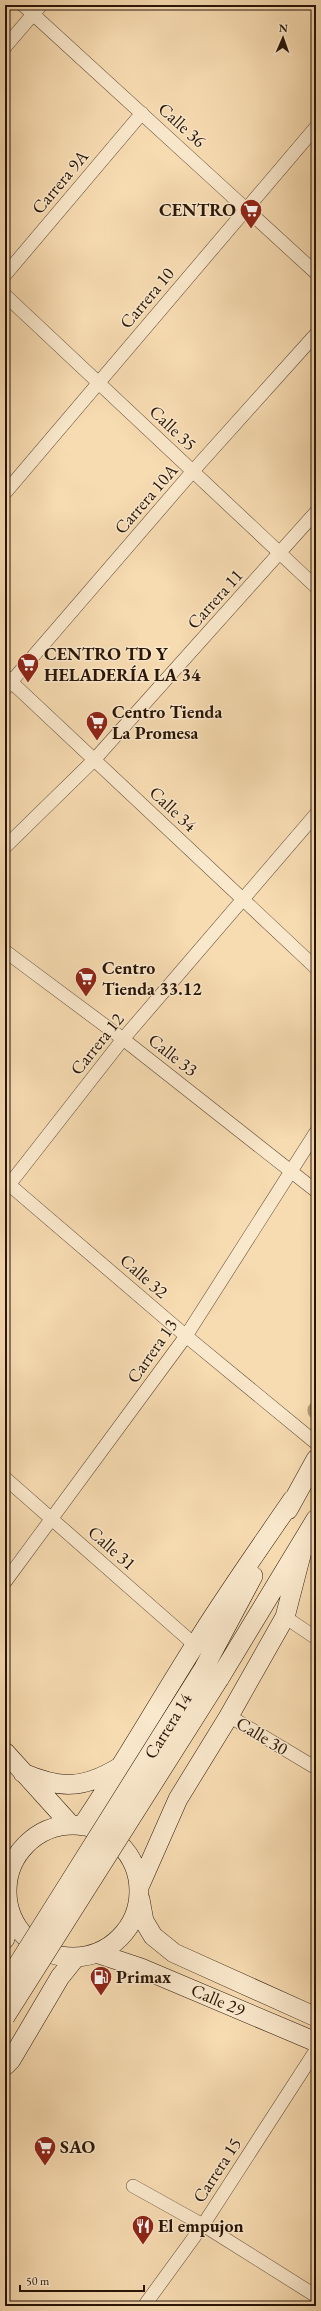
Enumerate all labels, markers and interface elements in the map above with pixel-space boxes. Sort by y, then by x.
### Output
north arrow [263,18,303,58]
text: N [279,21,288,35]
street label: Calle 36 [154,97,211,152]
street label: Carrera 9A [26,144,93,219]
supermarket icon: CENTRO [238,197,264,230]
place label: CENTRO [159,198,236,221]
street label: Carrera 10 [114,262,179,333]
street label: Calle 35 [145,400,202,455]
street label: Carrera 10A [109,458,183,538]
street label: Carrera 11 [182,564,248,634]
place label: CENTRO TD Y HELADERÍA LA 34 [44,642,201,686]
supermarket icon: CENTRO TD Y HELADERÍA LA 34 [15,651,41,684]
place label: Centro Tienda La Promesa [112,700,223,744]
supermarket icon: Centro Tienda La Promesa [84,709,110,742]
street label: Calle 34 [145,781,202,837]
place label: Centro Tienda 33.12 [102,956,202,1000]
supermarket icon: Centro Tienda 33.12 [73,965,99,998]
street label: Carrera 12 [65,1008,129,1079]
street label: Calle 33 [144,1028,203,1081]
street label: Calle 32 [115,1248,173,1303]
street label: Carrera 13 [121,1314,182,1387]
street label: Calle 31 [83,1520,141,1575]
street label: Carrera 14 [138,1688,197,1763]
street label: Calle 30 [232,1711,293,1760]
fuel station icon: Primax [88,1964,114,1997]
place label: Primax [116,1965,171,1988]
street label: Calle 29 [188,1978,249,2021]
street label: Carrera 15 [187,2133,246,2207]
supermarket icon: SAO [32,2134,58,2167]
place label: SAO [60,2135,95,2158]
restaurant icon: El empujon [130,2213,156,2246]
place label: El empujon [158,2214,244,2237]
scale bar [20,2267,144,2293]
text: 50 m [26,2273,50,2289]

